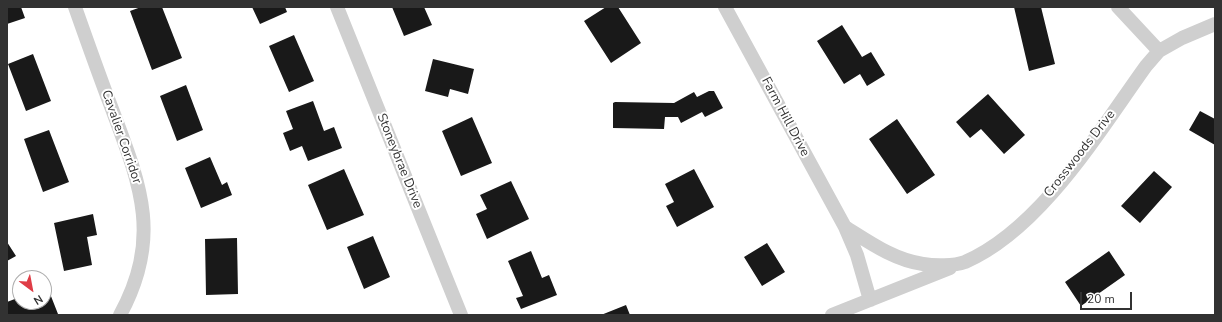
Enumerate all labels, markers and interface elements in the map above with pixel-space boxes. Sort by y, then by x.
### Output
street label: Farm Hill Drive [758,75,812,159]
street label: Cavalier Corridor [98,88,144,186]
street label: Crosswoods Drive [1041,107,1119,201]
street label: Stoneybrae Drive [373,111,425,211]
north arrow [12,270,52,310]
scale bar [1082,284,1134,310]
text: N [31,291,46,308]
text: 20 m [1087,291,1115,307]

